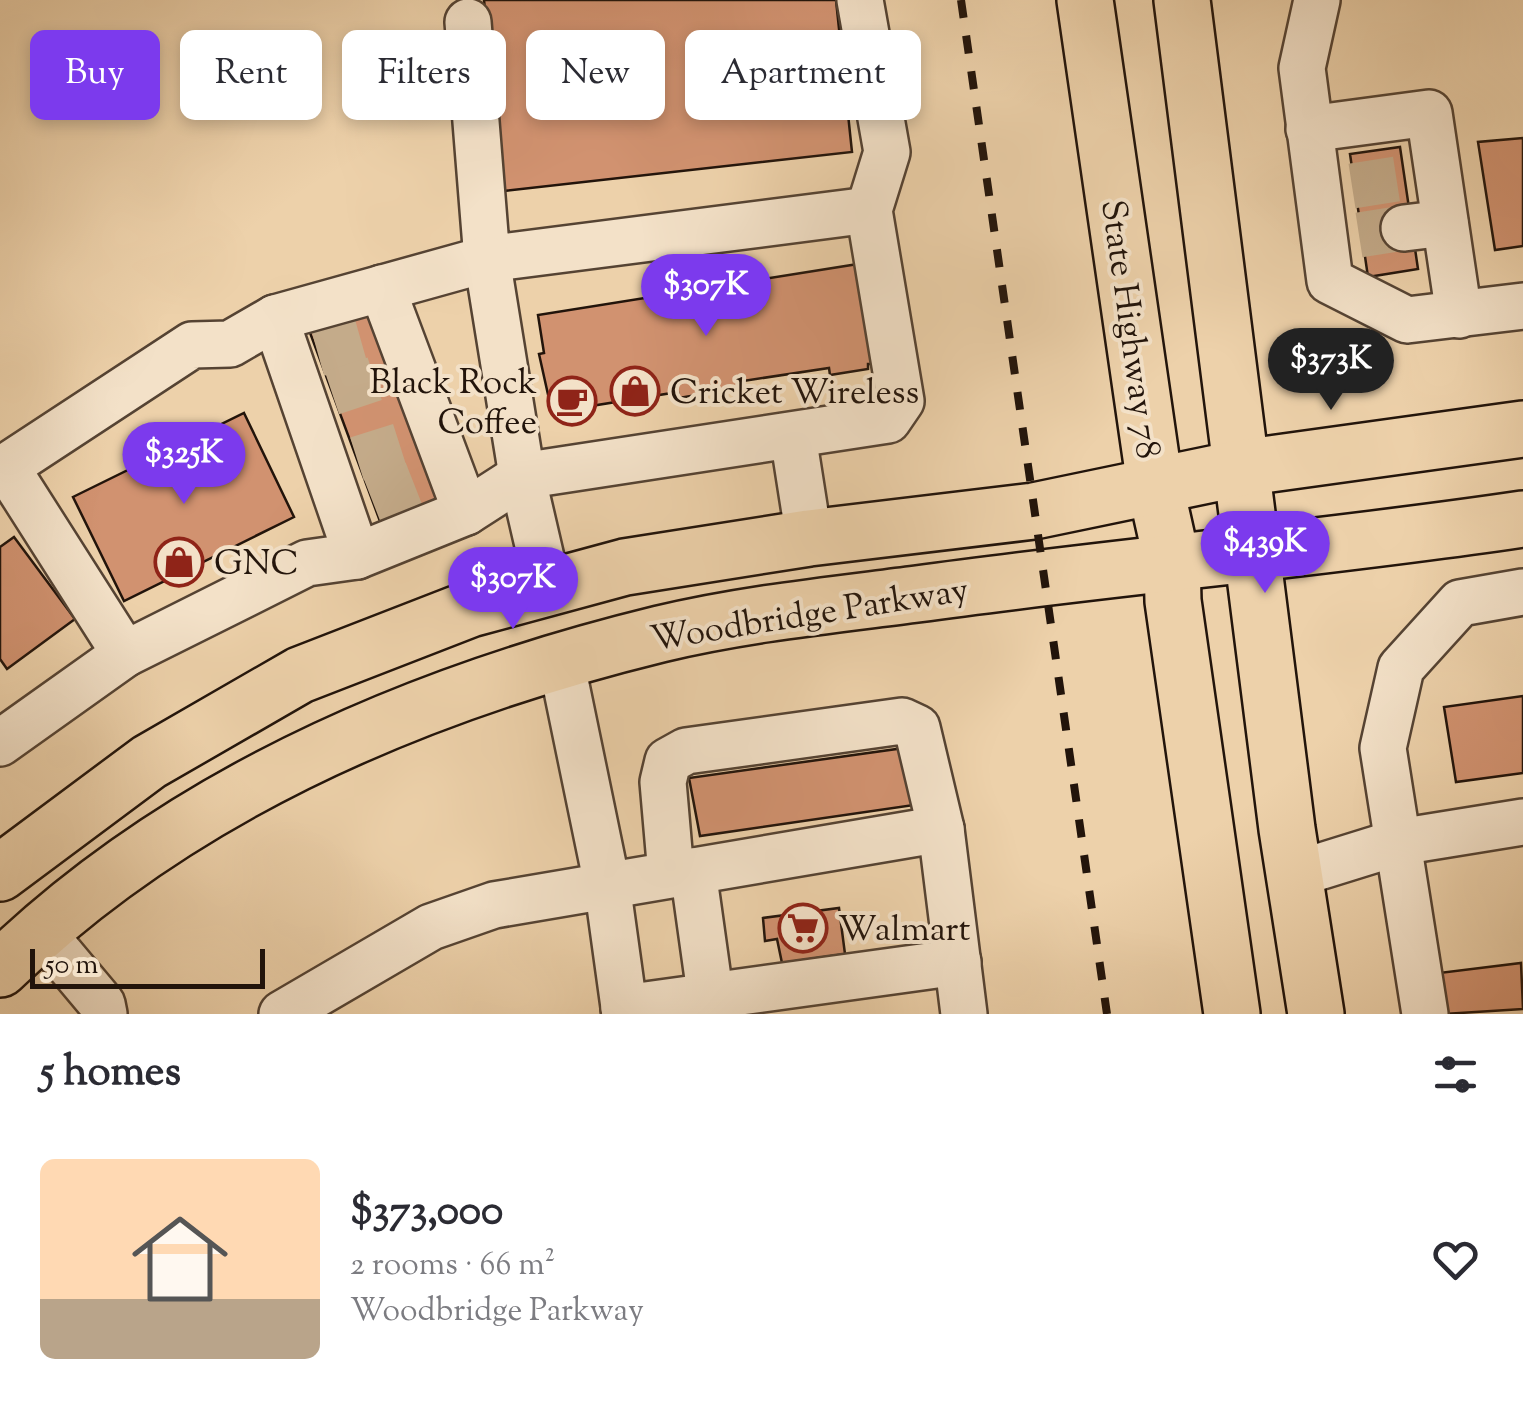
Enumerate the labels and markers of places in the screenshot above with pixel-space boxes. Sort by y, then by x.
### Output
pin: $307K [636,254,776,339]
pin: $373K [1261,328,1401,413]
place label: Black Rock Coffee [370,359,537,450]
shop icon: Cricket Wireless [609,365,661,417]
place label: Cricket Wireless [670,369,919,420]
cafe icon: Black Rock Coffee [546,375,598,427]
pin: $325K [114,422,254,507]
pin: $439K [1195,511,1335,596]
shop icon: GNC [153,536,205,588]
place label: GNC [214,540,299,591]
pin: $307K [443,547,583,632]
supermarket icon: Walmart [777,902,829,954]
place label: Walmart [838,906,970,957]

